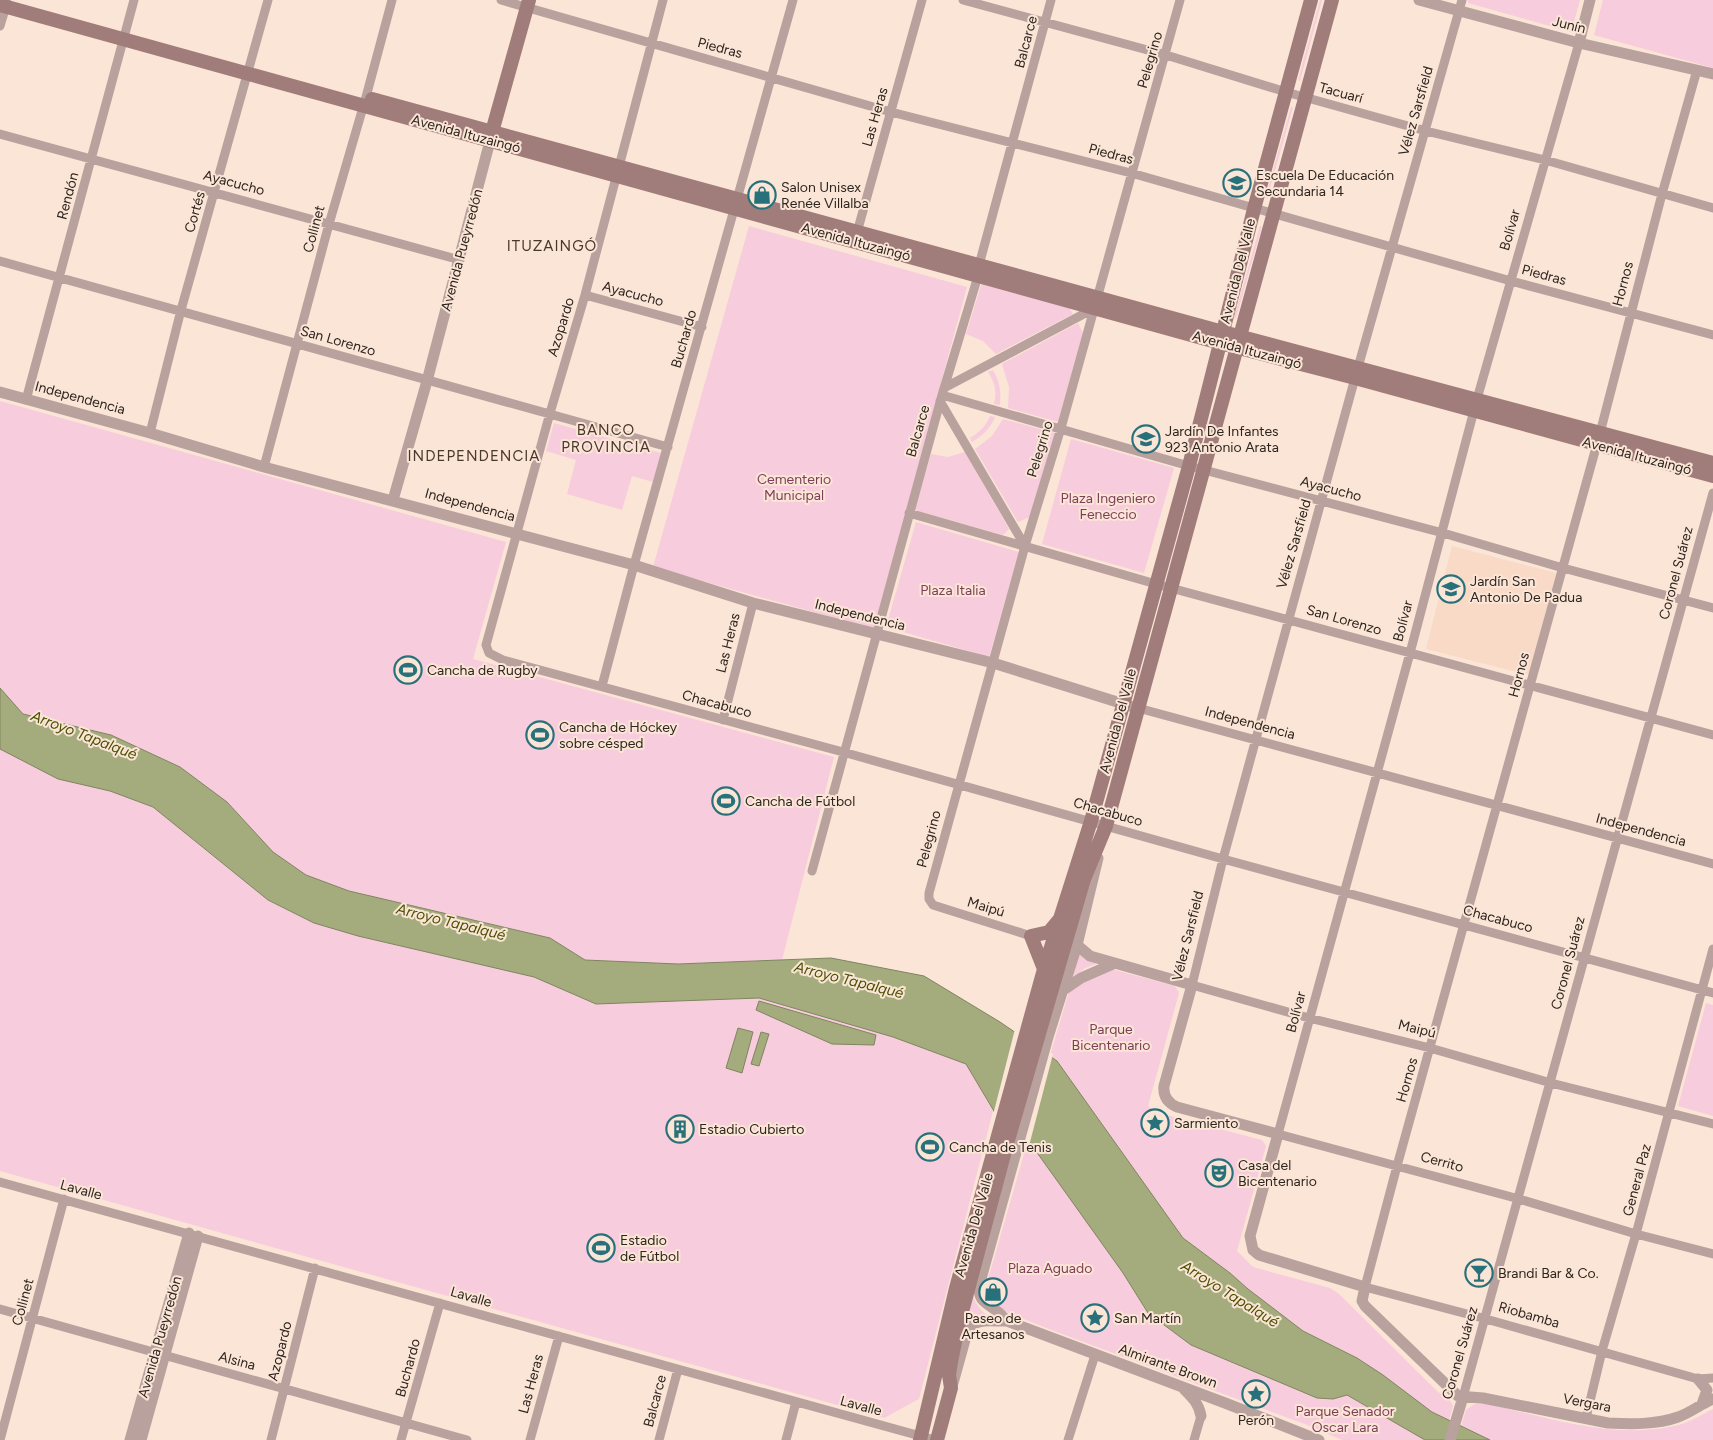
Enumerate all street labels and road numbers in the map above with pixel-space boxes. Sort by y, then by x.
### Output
street label: Junín [1550,13,1588,37]
street label: Balcarce [1011,14,1041,70]
street label: Pelegrino [1134,30,1166,90]
street label: Piedras [696,34,744,62]
street label: Vélez Sarsfield [1395,64,1437,158]
street label: Tacuarí [1317,79,1365,107]
street label: Las Heras [858,85,892,149]
street label: Avenida Ituzaingó [410,111,522,157]
street label: Piedras [1087,140,1135,168]
street label: Ayacucho [202,167,266,199]
street label: Rendón [54,170,83,222]
street label: Avenida Pueyrredón [438,187,487,313]
street label: Cortés [181,189,209,235]
street label: Collinet [300,203,328,255]
street label: Bolívar [1496,207,1524,253]
street label: Avenida Del Valle [1217,216,1259,325]
street label: Avenida Ituzaingó [800,219,912,265]
street label: Hornos [1609,260,1637,308]
street label: Piedras [1520,261,1568,289]
street label: Ayacucho [601,278,665,310]
street label: Azopardo [544,295,578,359]
street label: Buchardo [668,308,700,370]
street label: San Lorenzo [298,322,378,360]
street label: Avenida Ituzaingó [1191,327,1303,373]
street label: Independencia [33,378,127,418]
street label: Balcarce [902,403,934,459]
street label: Pelegrino [1023,419,1057,479]
street label: Avenida Ituzaingó [1581,433,1693,479]
street label: Ayacucho [1299,473,1363,505]
street label: Independencia [423,485,517,525]
street label: Vélez Sarsfield [1273,497,1315,591]
street label: Coronel Suárez [1655,524,1697,621]
street label: Independencia [813,596,907,634]
street label: Bolívar [1389,598,1417,643]
street label: San Lorenzo [1304,601,1384,639]
street label: Las Heras [712,611,744,675]
street label: Hornos [1505,651,1533,699]
street label: Avenida Del Valle [1096,666,1140,775]
street label: Chacabuco [680,687,754,721]
street label: Independencia [1203,703,1297,743]
street label: Chacabuco [1071,794,1145,830]
street label: Pelegrino [913,809,945,869]
street label: Independencia [1594,810,1688,850]
street label: Vélez Sarsfield [1169,889,1207,983]
street label: Maipú [965,893,1007,921]
street label: Chacabuco [1461,902,1535,936]
street label: Coronel Suárez [1547,914,1589,1011]
street label: Bolívar [1282,989,1310,1034]
street label: Maipú [1396,1016,1438,1042]
street label: Hornos [1393,1056,1421,1104]
street label: General Paz [1619,1142,1655,1218]
street label: Cerrito [1419,1148,1465,1176]
street label: Avenida Del Valle [951,1170,997,1279]
street label: Lavalle [58,1176,104,1204]
street label: Avenida Pueyrredón [134,1274,186,1400]
street label: Collinet [9,1276,37,1328]
street label: Lavalle [448,1283,494,1311]
street label: Riobamba [1497,1298,1561,1332]
street label: Coronel Suárez [1439,1304,1481,1401]
street label: Azopardo [264,1319,296,1383]
street label: Buchardo [392,1337,424,1399]
street label: Almirante Brown [1116,1340,1220,1392]
street label: Alsina [217,1348,257,1374]
street label: Las Heras [515,1352,547,1416]
street label: Balcarce [640,1373,670,1429]
street label: Vergara [1561,1390,1613,1416]
street label: Lavalle [838,1392,884,1420]

